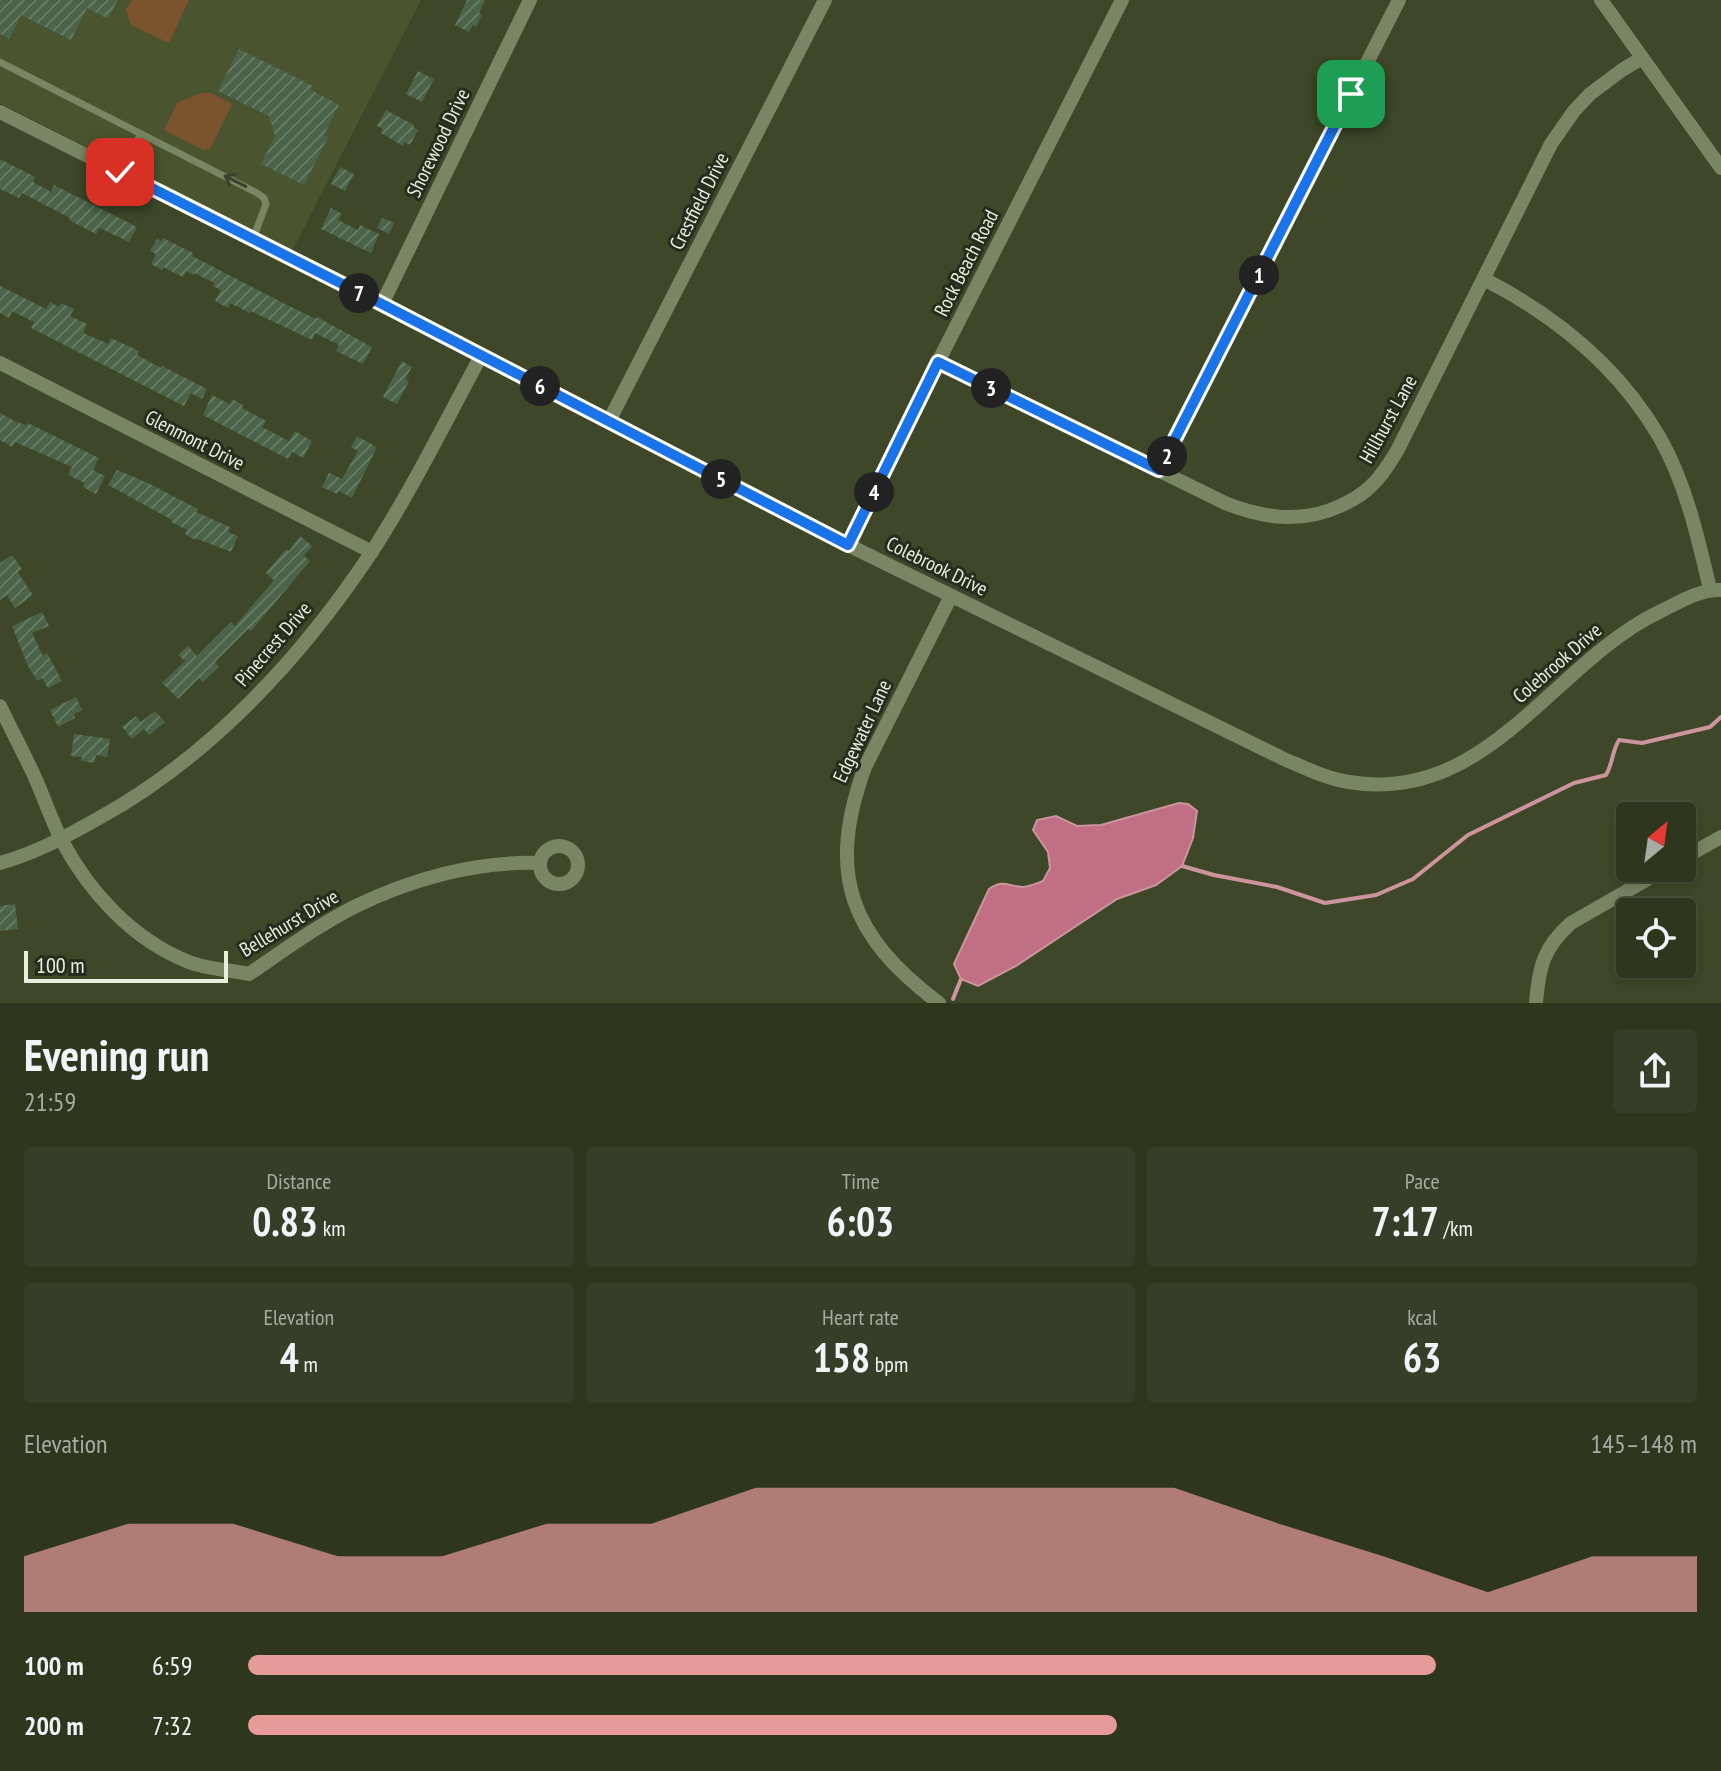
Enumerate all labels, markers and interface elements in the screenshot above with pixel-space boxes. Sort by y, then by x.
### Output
pin [1317,60,1385,128]
icon: arrive [1329,72,1373,116]
street label: Shorewood Drive [401,84,475,202]
pin [86,138,154,206]
street label: Crestfield Drive [663,148,735,254]
icon: check [98,150,142,194]
one-way arrow [223,173,247,189]
street label: Rock Beach Road [928,205,1004,321]
pin: 1 [1239,255,1279,295]
text: 1 [1254,261,1264,289]
pin: 7 [339,273,379,313]
text: 7 [354,279,364,307]
pin: 6 [520,366,560,406]
pin: 3 [971,368,1011,408]
street label: Hillhurst Lane [1353,370,1423,468]
text: 6 [535,372,545,400]
text: 3 [986,374,996,402]
street label: Glenmont Drive [141,404,249,476]
pin: 2 [1147,436,1187,476]
text: 2 [1162,442,1172,470]
pin: 5 [701,459,741,499]
text: 5 [716,465,726,493]
pin: 4 [854,472,894,512]
text: 4 [869,478,879,506]
street label: Colebrook Drive [882,530,992,602]
street label: Pinecrest Drive [229,596,317,692]
street label: Colebrook Drive [1507,617,1607,709]
street label: Edgewater Lane [827,676,897,786]
north arrow [1616,802,1696,882]
map controls [1616,802,1696,978]
street label: Bellehurst Drive [235,883,343,963]
button: locate [1616,898,1696,978]
scale bar [24,947,228,983]
text: 100 m [36,951,85,979]
text: Evening run [24,1026,209,1083]
button: share [1613,1029,1697,1113]
text: 21:59 [24,1085,76,1118]
text: Distance [266,1167,331,1195]
text: Time [841,1167,880,1195]
text: Pace [1405,1167,1440,1195]
text: 0.83 [252,1195,318,1247]
text: 6:03 [827,1195,894,1247]
text: 7:17 [1371,1195,1439,1247]
text: km [318,1214,346,1242]
text: /km [1439,1214,1473,1242]
text: Elevation [264,1303,334,1331]
text: Heart rate [822,1303,899,1331]
text: kcal [1407,1303,1437,1331]
text: 4 [280,1331,299,1383]
text: 158 [813,1331,870,1383]
text: 63 [1403,1331,1441,1383]
text: m [299,1350,318,1378]
text: bpm [870,1350,908,1378]
text: Elevation [24,1427,107,1460]
text: 145–148 m [1591,1427,1697,1460]
text: 100 m [24,1649,84,1682]
text: 6:59 [152,1649,192,1682]
text: 200 m [24,1709,84,1742]
text: 7:32 [152,1709,192,1742]

